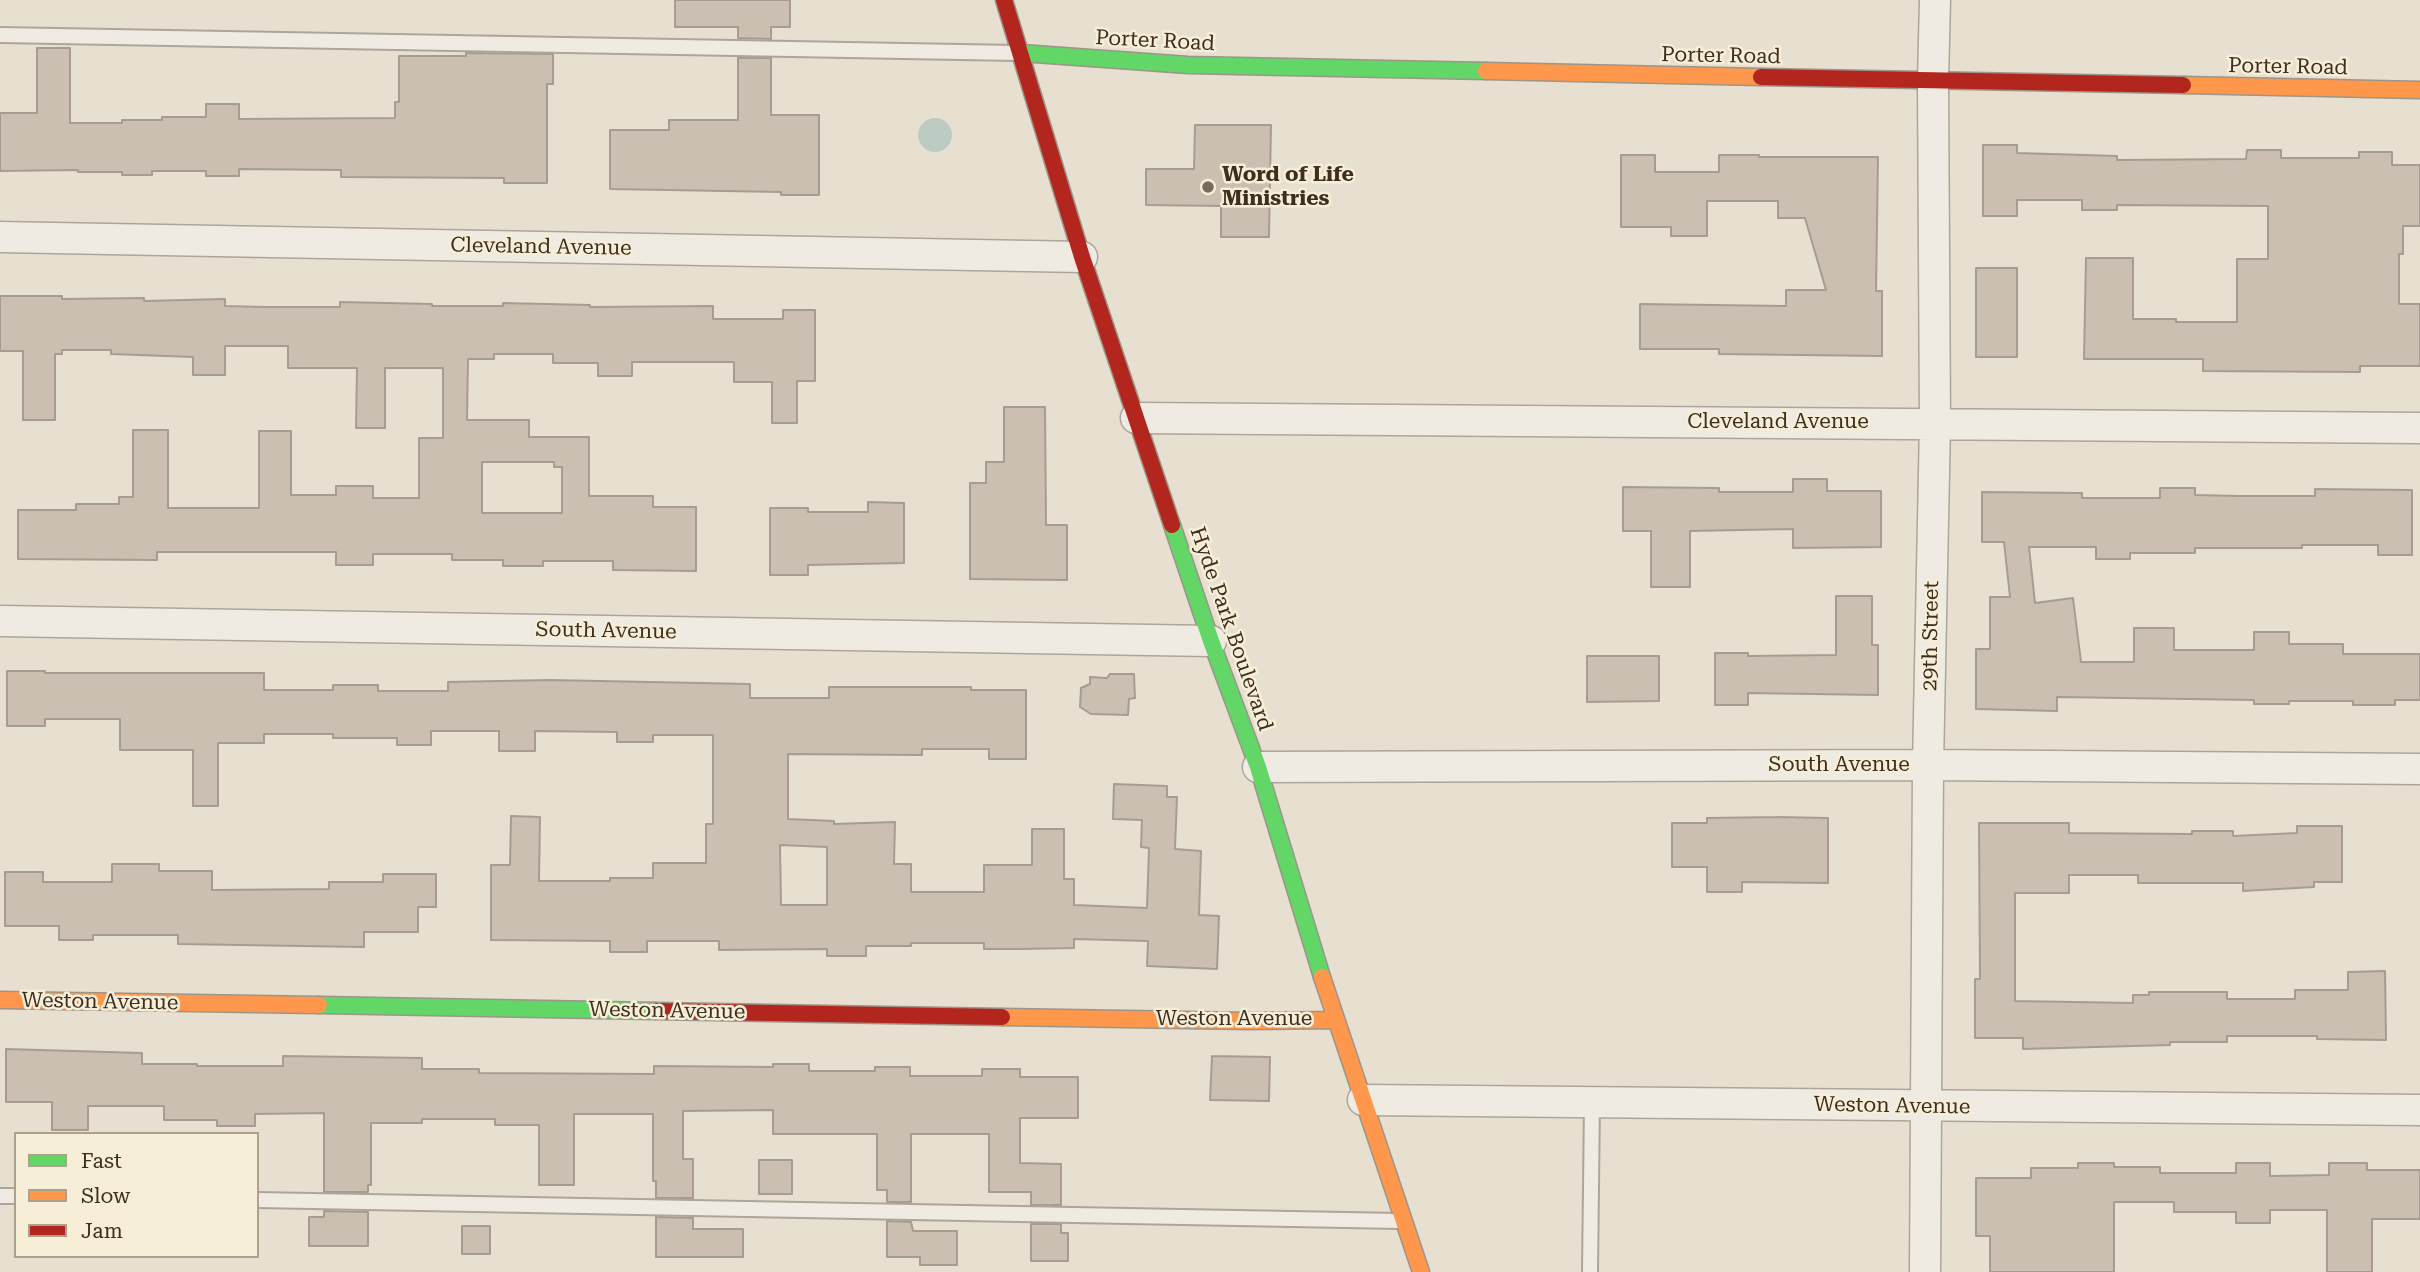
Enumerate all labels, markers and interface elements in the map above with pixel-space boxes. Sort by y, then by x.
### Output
street label: Porter Road [1095,25,1215,57]
street label: Porter Road [1661,42,1781,70]
street label: Porter Road [2228,53,2348,81]
place label: Word of Life Ministries [1222,162,1354,212]
marker: Word of Life Ministries [1200,179,1216,195]
street label: Cleveland Avenue [450,233,632,261]
street label: Cleveland Avenue [1687,409,1869,435]
street label: Hyde Park Boulevard [1184,524,1278,734]
street label: 29th Street [1917,581,1945,691]
street label: South Avenue [535,617,677,645]
street label: South Avenue [1768,752,1910,778]
street label: Weston Avenue [21,988,179,1016]
street label: Weston Avenue [588,997,746,1025]
street label: Weston Avenue [1156,1006,1312,1032]
street label: Weston Avenue [1813,1092,1971,1120]
legend [14,1132,259,1258]
text: Fast [81,1149,122,1173]
text: Slow [81,1184,130,1208]
text: Jam [81,1219,123,1243]

